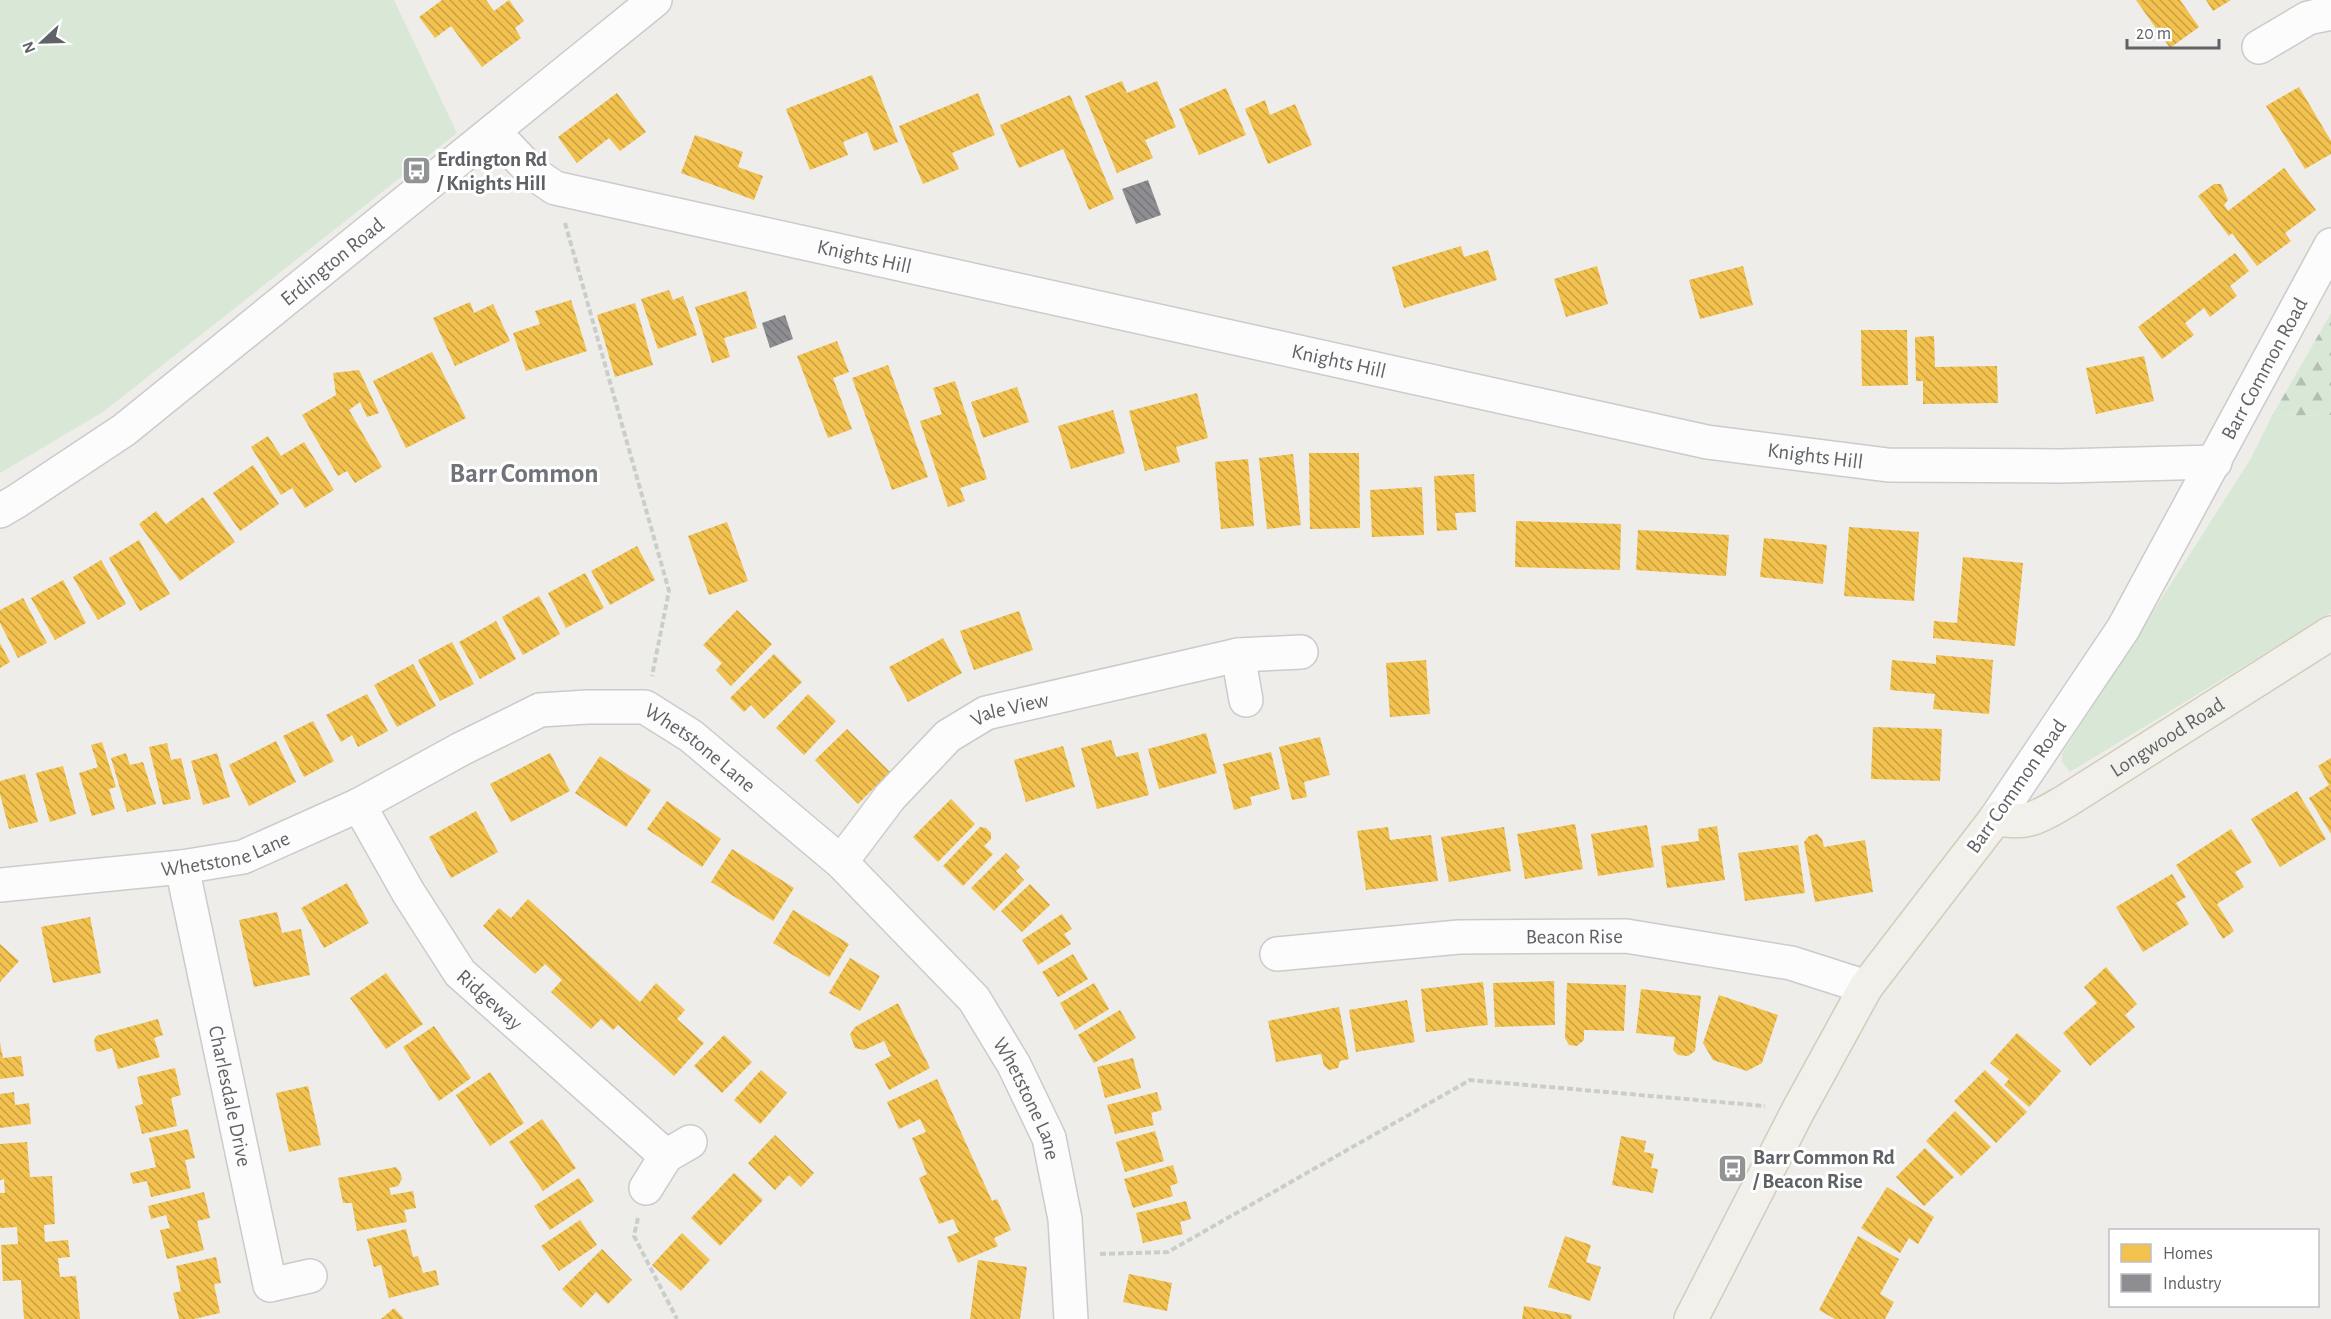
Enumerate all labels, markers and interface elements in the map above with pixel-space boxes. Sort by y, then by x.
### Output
north arrow [12,12,72,72]
scale bar [2127,12,2218,50]
text: 20 m [2136,25,2171,43]
text: N [20,39,39,55]
place label: Erdington Rd / Knights Hill [436,149,547,194]
bus stop icon: Erdington Rd / Knights Hill [400,155,432,187]
street label: Erdington Road [277,214,388,310]
street label: Knights Hill [815,236,913,277]
street label: Barr Common Road [2218,294,2311,443]
street label: Knights Hill [1290,341,1388,382]
street label: Knights Hill [1766,440,1864,473]
district label: Barr Common [450,460,598,487]
street label: Vale View [967,689,1051,731]
street label: Longwood Road [2107,694,2228,781]
street label: Whetstone Lane [641,700,759,796]
street label: Barr Common Road [1963,715,2070,857]
street label: Whetstone Lane [160,828,293,880]
street label: Beacon Rise [1526,926,1623,948]
street label: Ridgeway [453,966,526,1034]
street label: Charlesdale Drive [205,1024,255,1168]
street label: Whetstone Lane [989,1034,1063,1161]
place label: Barr Common Rd / Beacon Rise [1752,1147,1895,1192]
bus stop icon: Barr Common Rd / Beacon Rise [1716,1153,1748,1185]
legend [2109,1229,2319,1307]
text: Homes [2163,1245,2213,1263]
text: Industry [2163,1275,2222,1293]

